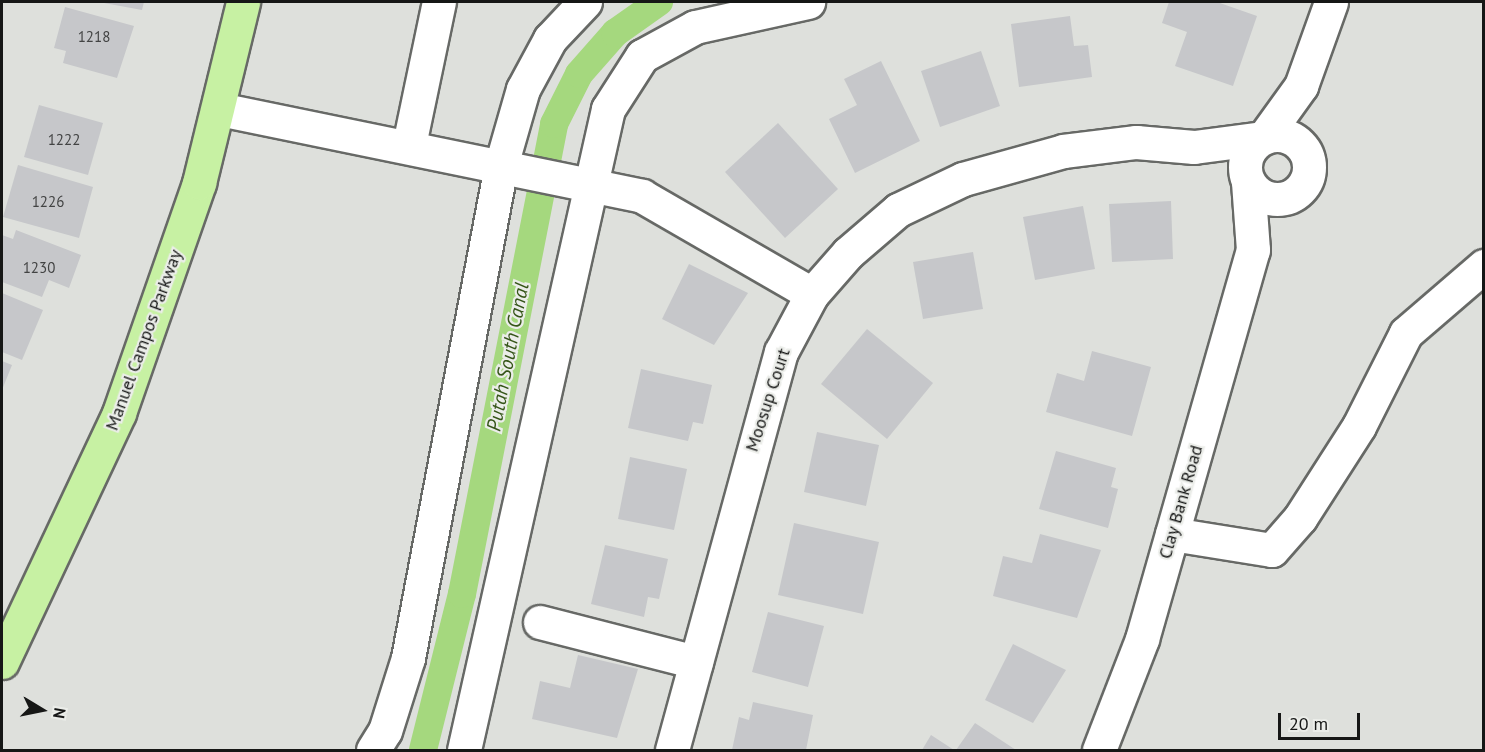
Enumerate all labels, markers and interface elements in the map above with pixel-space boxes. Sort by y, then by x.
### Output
house number: 1218 [78,28,110,46]
house number: 1222 [48,131,80,149]
house number: 1226 [32,193,64,211]
street label: Manuel Campos Parkway [101,247,187,433]
house number: 1230 [23,259,55,277]
water label: Putah South Canal [482,281,534,433]
street label: Moosup Court [741,346,795,454]
street label: Clay Bank Road [1154,442,1208,562]
north arrow [12,680,72,740]
scale bar [1281,701,1364,739]
text: N [49,706,70,720]
text: 20 m [1289,712,1328,735]

